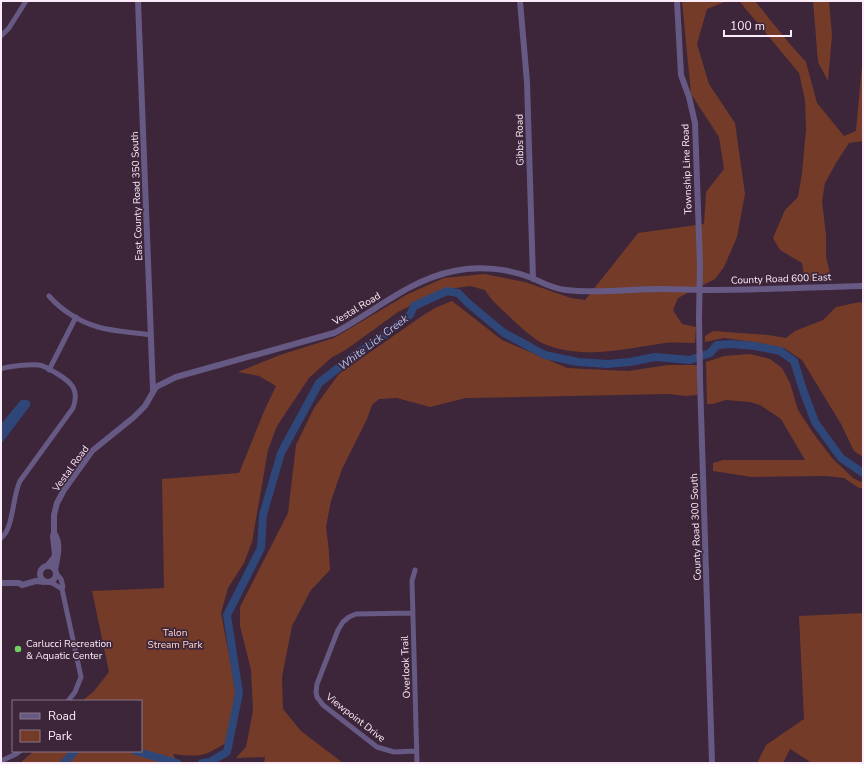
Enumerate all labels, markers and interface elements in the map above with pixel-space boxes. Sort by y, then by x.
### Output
scale bar [724,12,791,38]
text: 100 m [730,18,765,34]
street label: Gibbs Road [513,114,527,166]
street label: Township Line Road [678,123,696,215]
street label: East County Road 350 South [128,131,146,261]
street label: County Road 600 East [731,270,832,288]
street label: Vestal Road [329,289,383,329]
water label: White Lick Creek [335,311,412,374]
street label: Vestal Road [49,443,92,495]
street label: County Road 300 South [687,473,705,581]
park label: Talon Stream Park [148,626,203,652]
street label: Overlook Trail [398,635,414,699]
place label: Carlucci Recreation & Aquatic Center [26,637,112,663]
marker: Carlucci Recreation & Aquatic Center [13,644,23,654]
street label: Viewpoint Drive [322,689,388,745]
legend [12,700,142,752]
text: Road [48,708,76,724]
text: Park [48,728,73,744]

